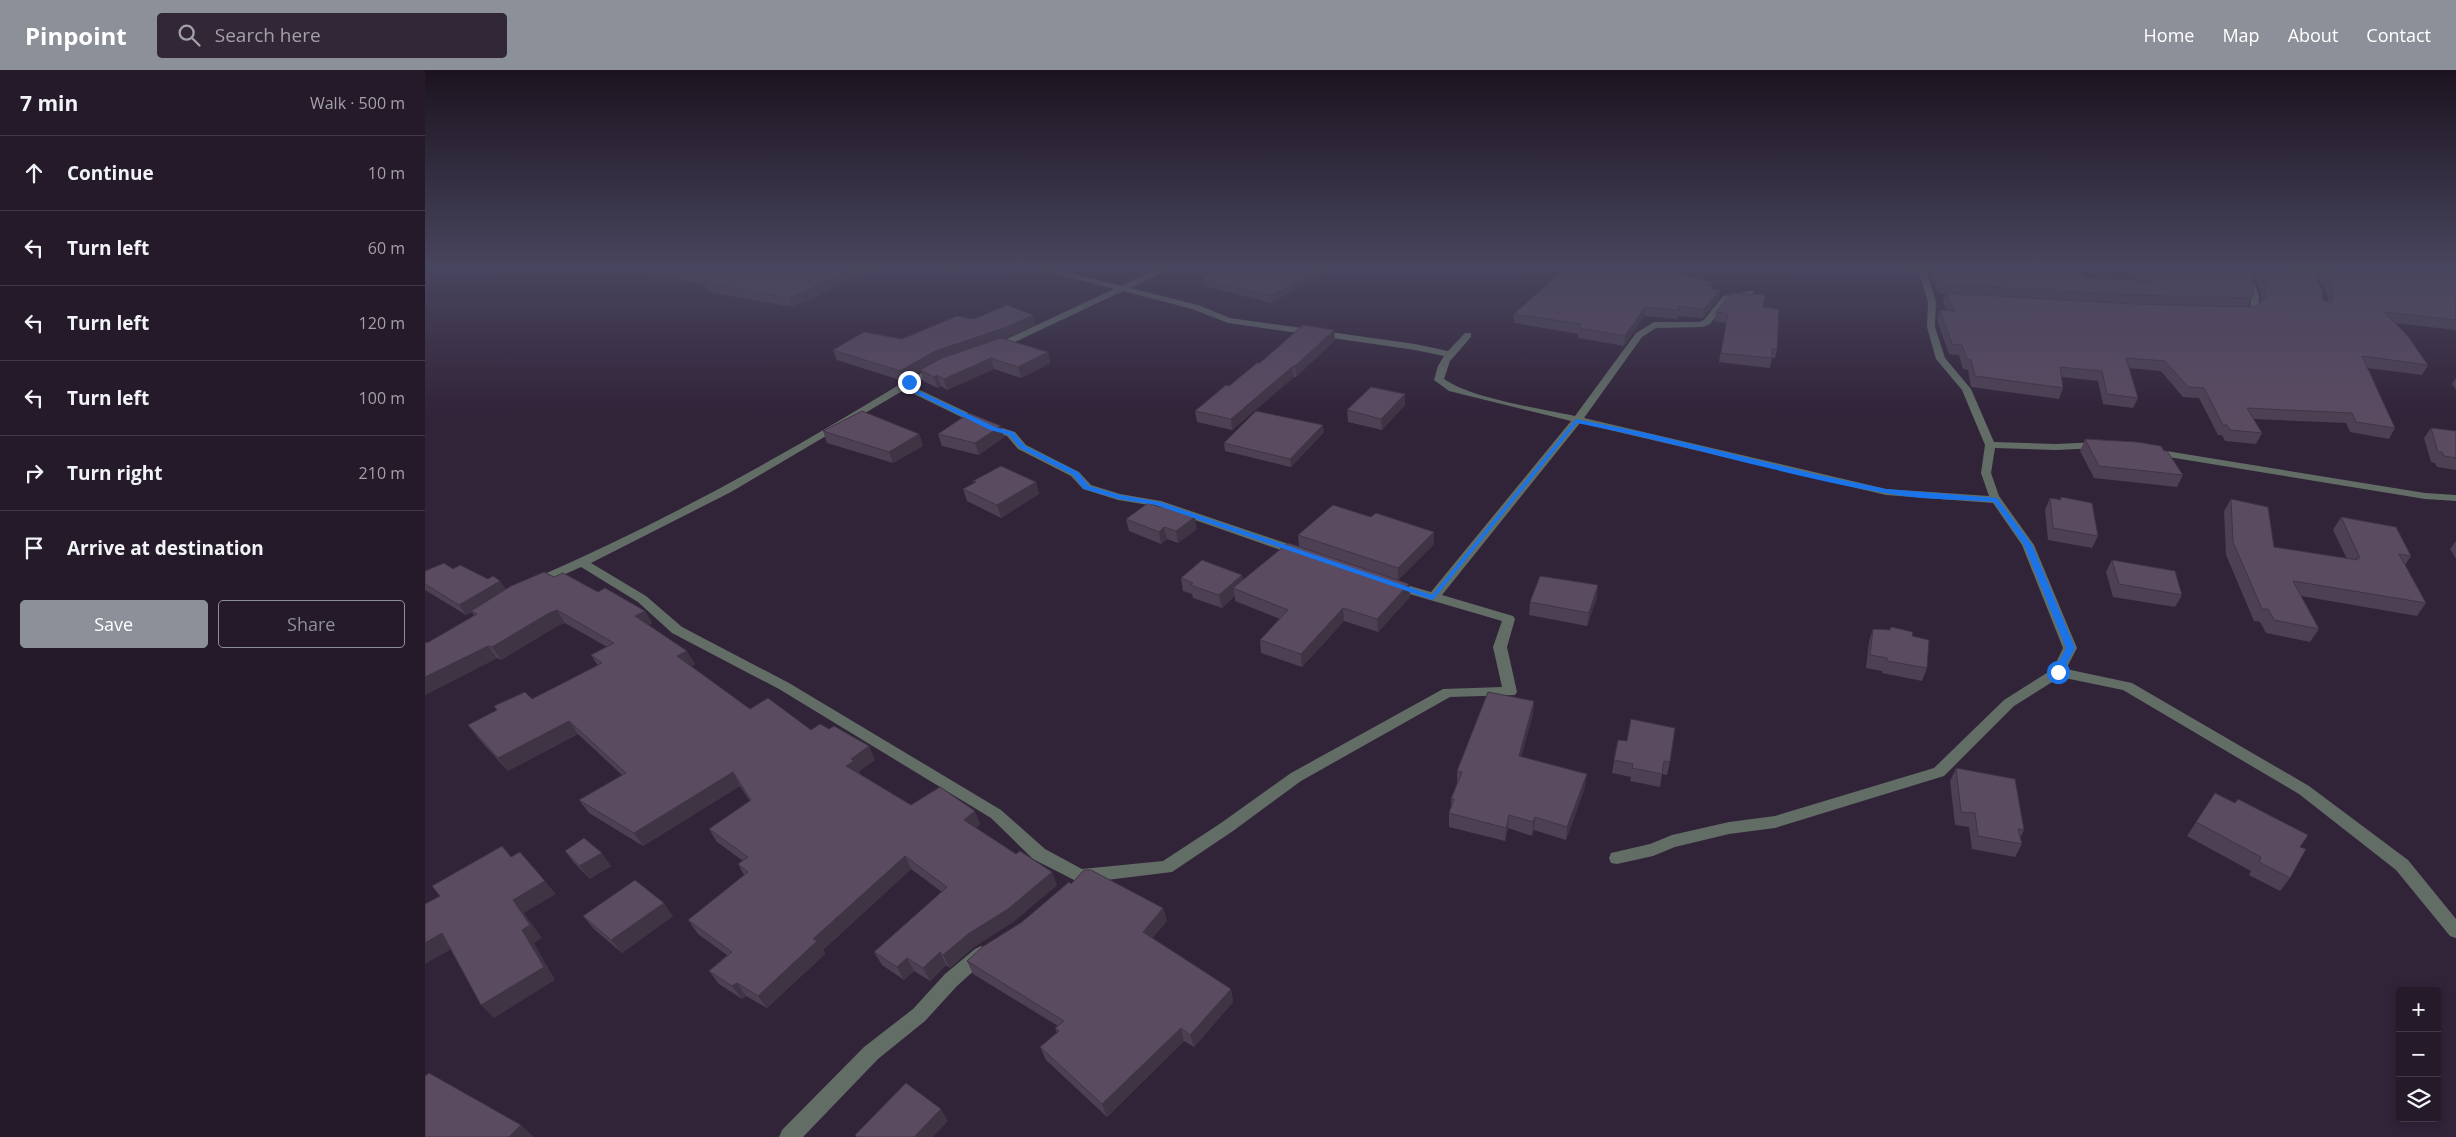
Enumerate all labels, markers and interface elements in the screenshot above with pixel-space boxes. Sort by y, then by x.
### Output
search box [157,13,507,58]
text: Pinpoint [25,19,127,52]
icon: search [175,21,203,49]
text: Search here [215,22,321,48]
text: Home [2144,23,2194,47]
text: Map [2222,23,2260,47]
text: About [2288,23,2338,47]
text: Contact [2366,23,2431,47]
text: 7 min [20,89,78,117]
text: Walk · 500 m [310,92,405,114]
icon: ahead [20,159,48,187]
text: Continue [67,160,154,186]
text: 10 m [368,162,405,184]
icon: left [20,234,48,262]
text: Turn left [67,235,149,261]
text: 60 m [368,237,405,259]
icon: left [20,309,48,337]
text: Turn left [67,310,149,336]
text: 120 m [359,312,405,334]
route end [898,371,921,394]
icon: left [20,384,48,412]
text: Turn left [67,385,149,411]
text: 100 m [359,387,405,409]
icon: right [20,459,48,487]
text: Turn right [67,460,162,486]
text: 210 m [359,462,405,484]
icon: arrive [20,534,48,562]
text: Arrive at destination [67,535,264,561]
button: Save [20,600,208,648]
button: Share [218,600,405,648]
route start [2047,661,2070,684]
map controls [2396,987,2441,1122]
button: + [2396,987,2441,1032]
button: − [2396,1032,2441,1077]
button: layers [2396,1077,2441,1122]

